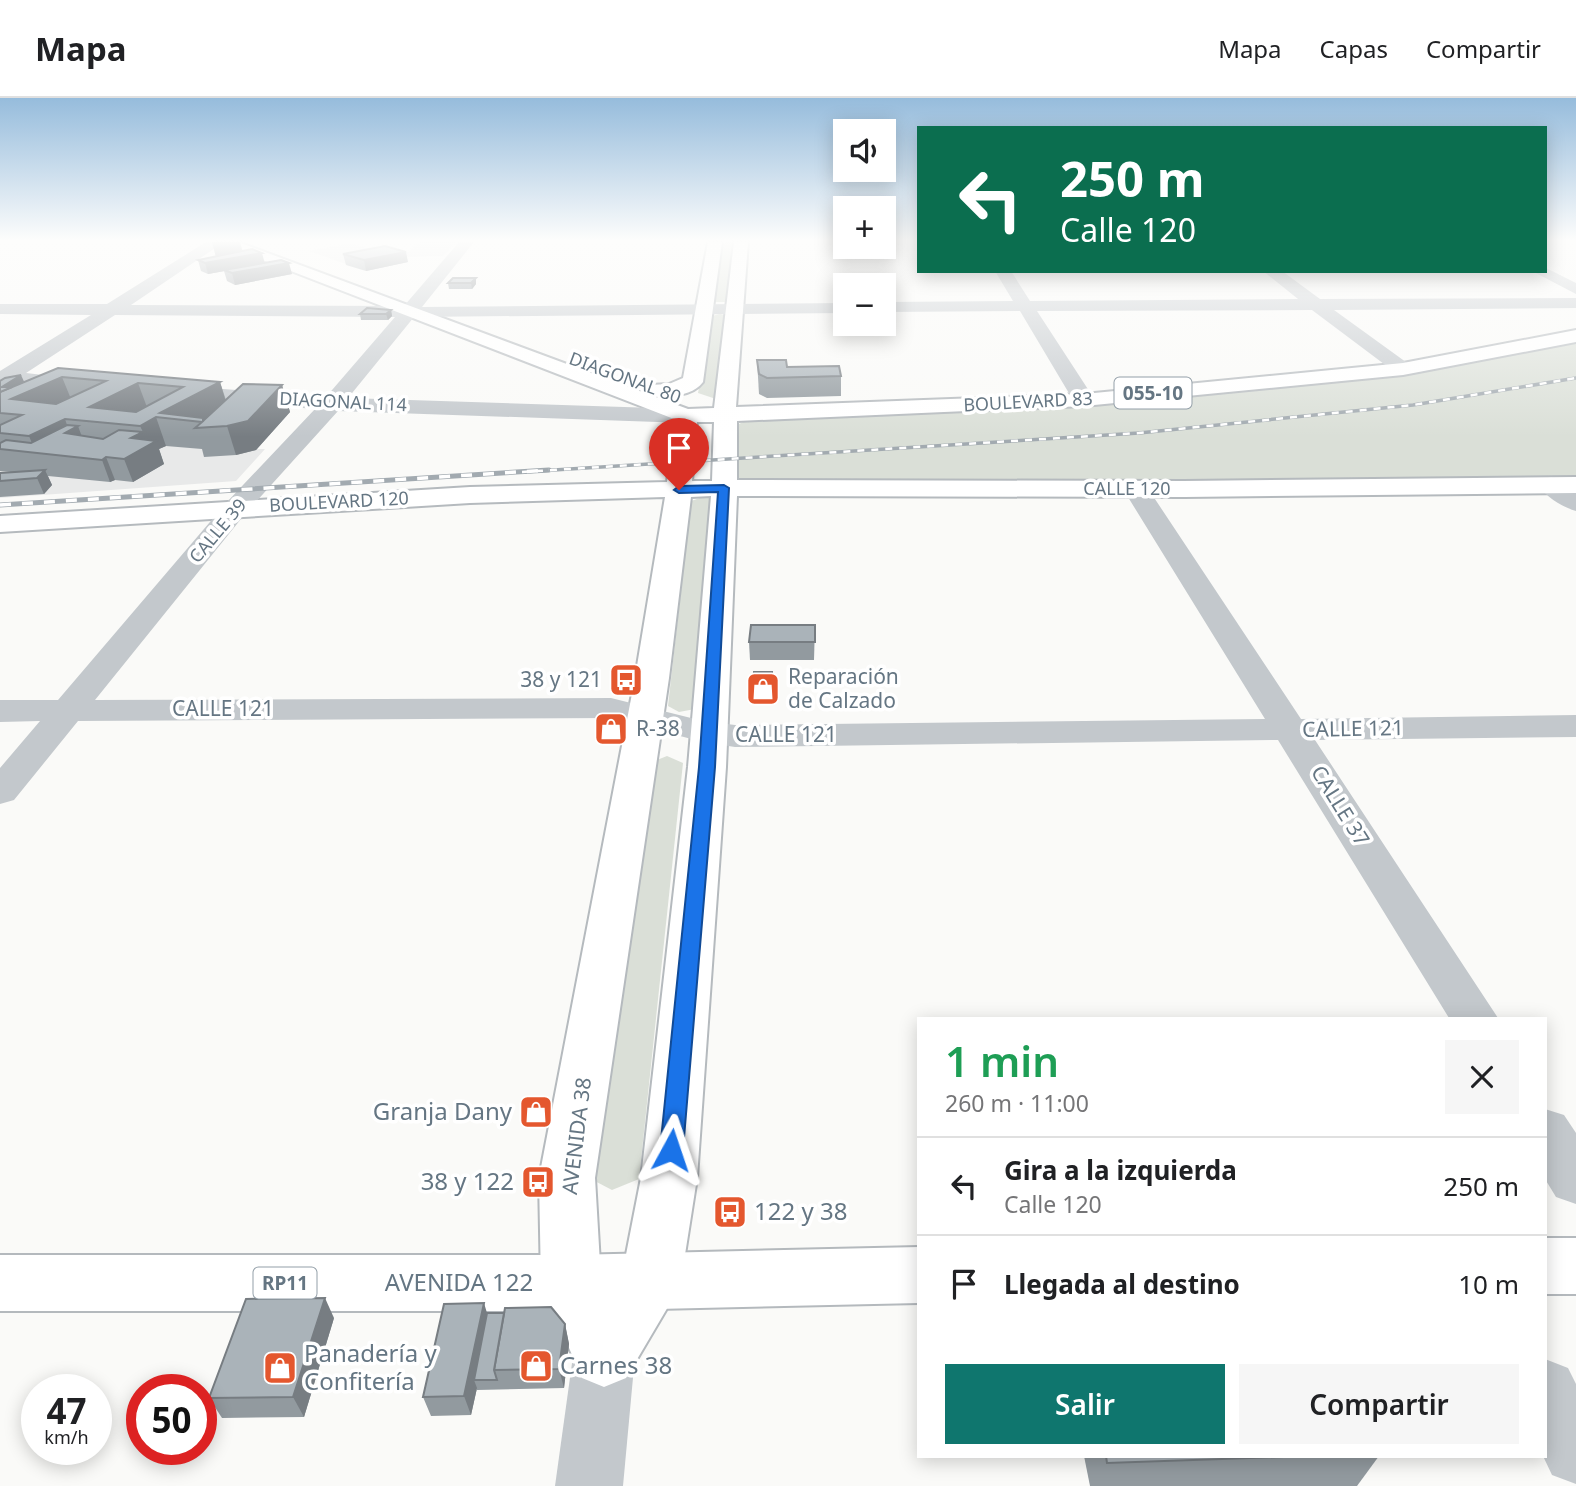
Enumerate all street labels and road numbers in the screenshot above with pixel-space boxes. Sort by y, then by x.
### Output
street label: DIAGONAL 80 [566,346,685,408]
road number: 055-10 [1114,378,1192,408]
street label: DIAGONAL 114 [279,386,407,416]
street label: BOULEVARD 83 [963,386,1093,416]
street label: CALLE 120 [1083,476,1171,500]
street label: BOULEVARD 120 [268,485,409,517]
street label: CALLE 39 [183,493,251,568]
street label: CALLE 121 [172,694,274,722]
street label: CALLE 121 [1302,713,1404,743]
street label: CALLE 121 [735,720,837,748]
street label: CALLE 37 [1305,760,1377,851]
street label: AVENIDA 38 [555,1076,597,1196]
street label: AVENIDA 122 [385,1265,533,1298]
road number: RP11 [254,1268,316,1298]

